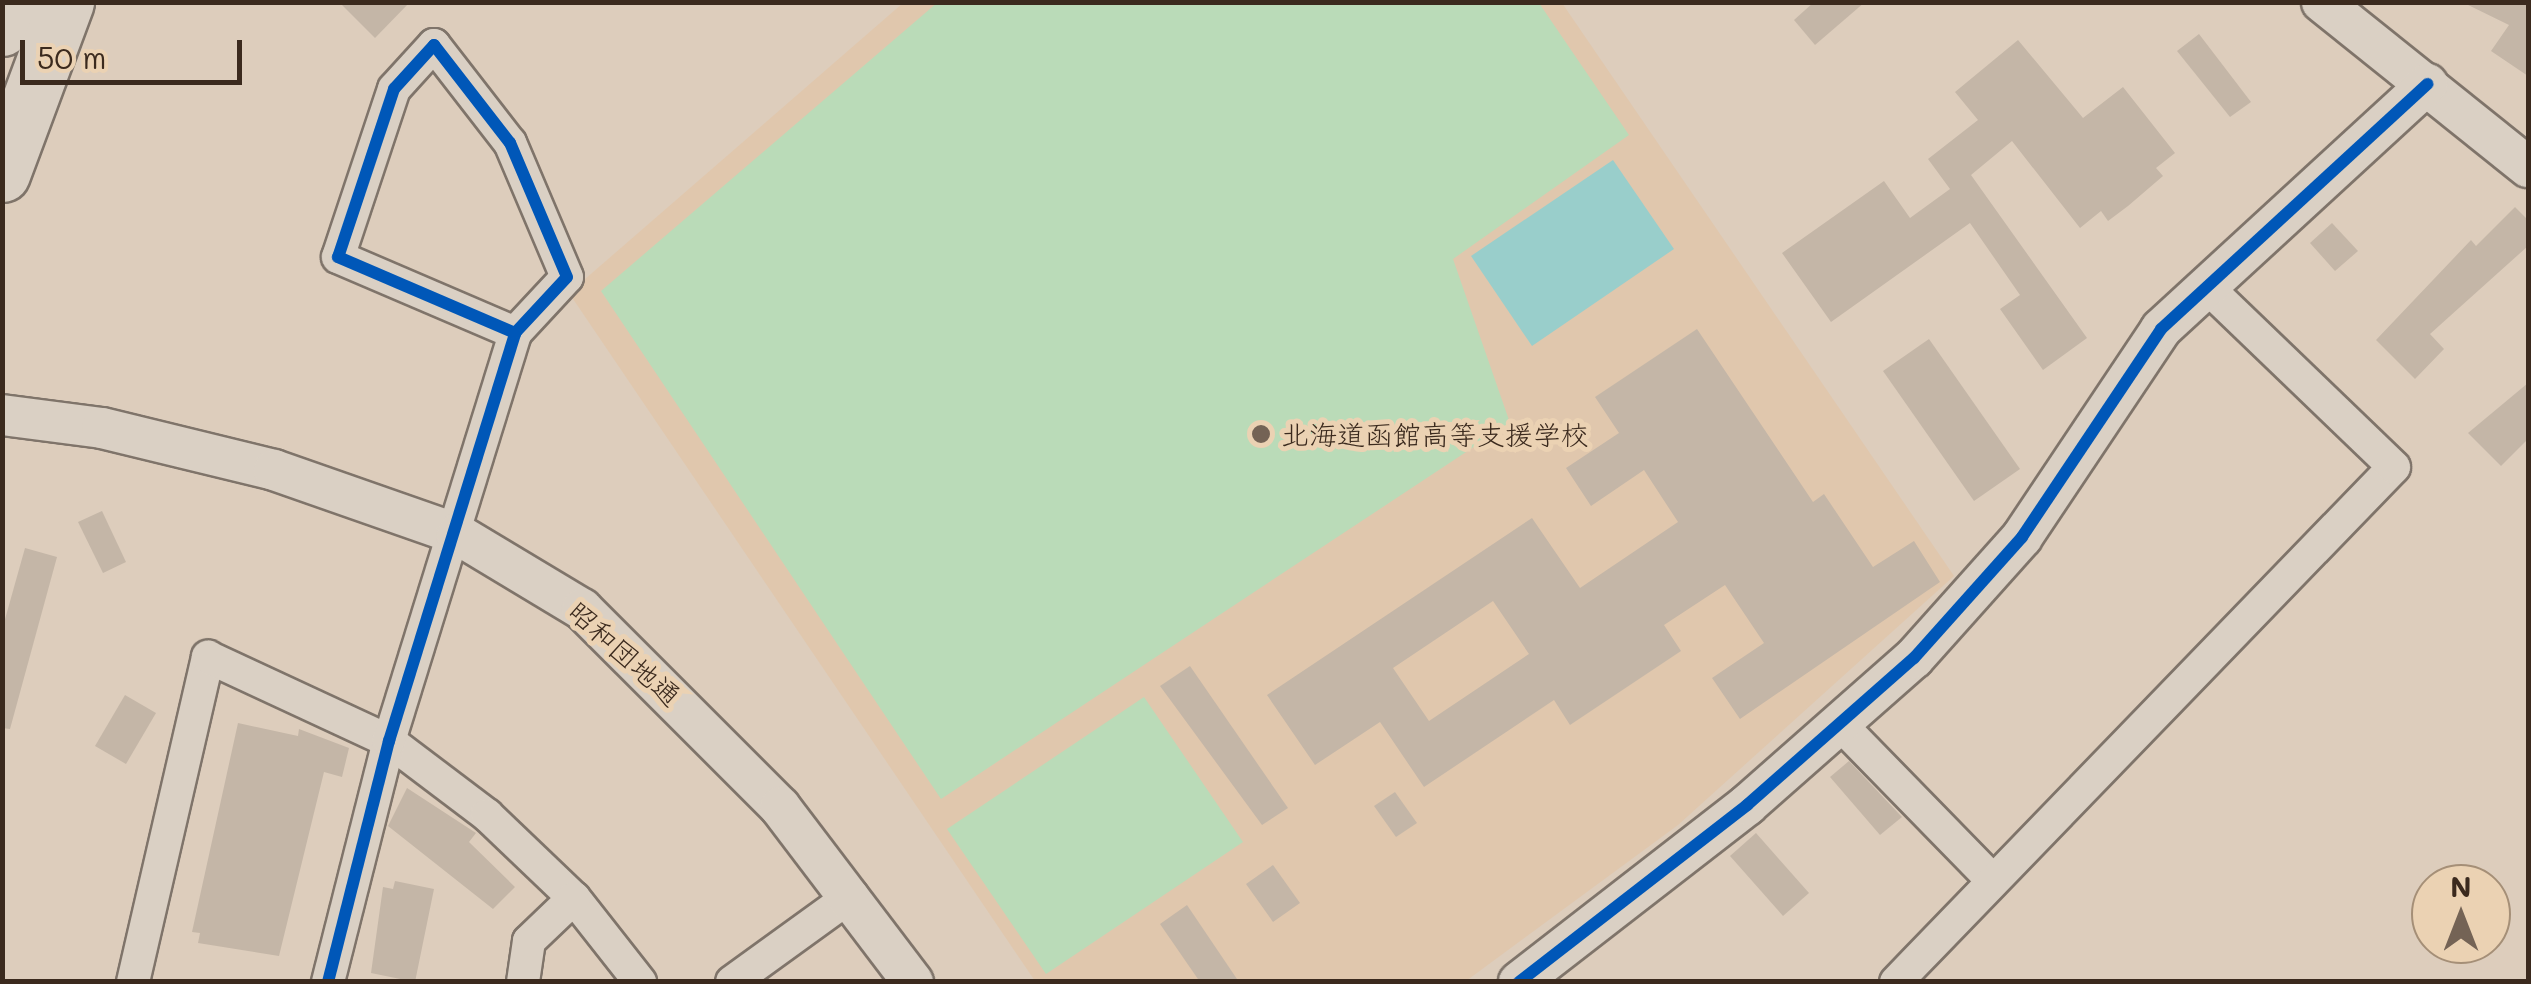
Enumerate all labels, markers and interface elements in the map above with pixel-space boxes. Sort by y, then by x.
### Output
scale bar [25,20,248,82]
text: 50 m [37,37,107,77]
place label: 北海道函館高等支援学校 [1281,417,1589,451]
marker: 北海道函館高等支援学校 [1250,423,1272,445]
street label: 昭和団地通 [562,594,688,712]
north arrow [2411,864,2511,964]
text: N [2450,868,2472,904]

